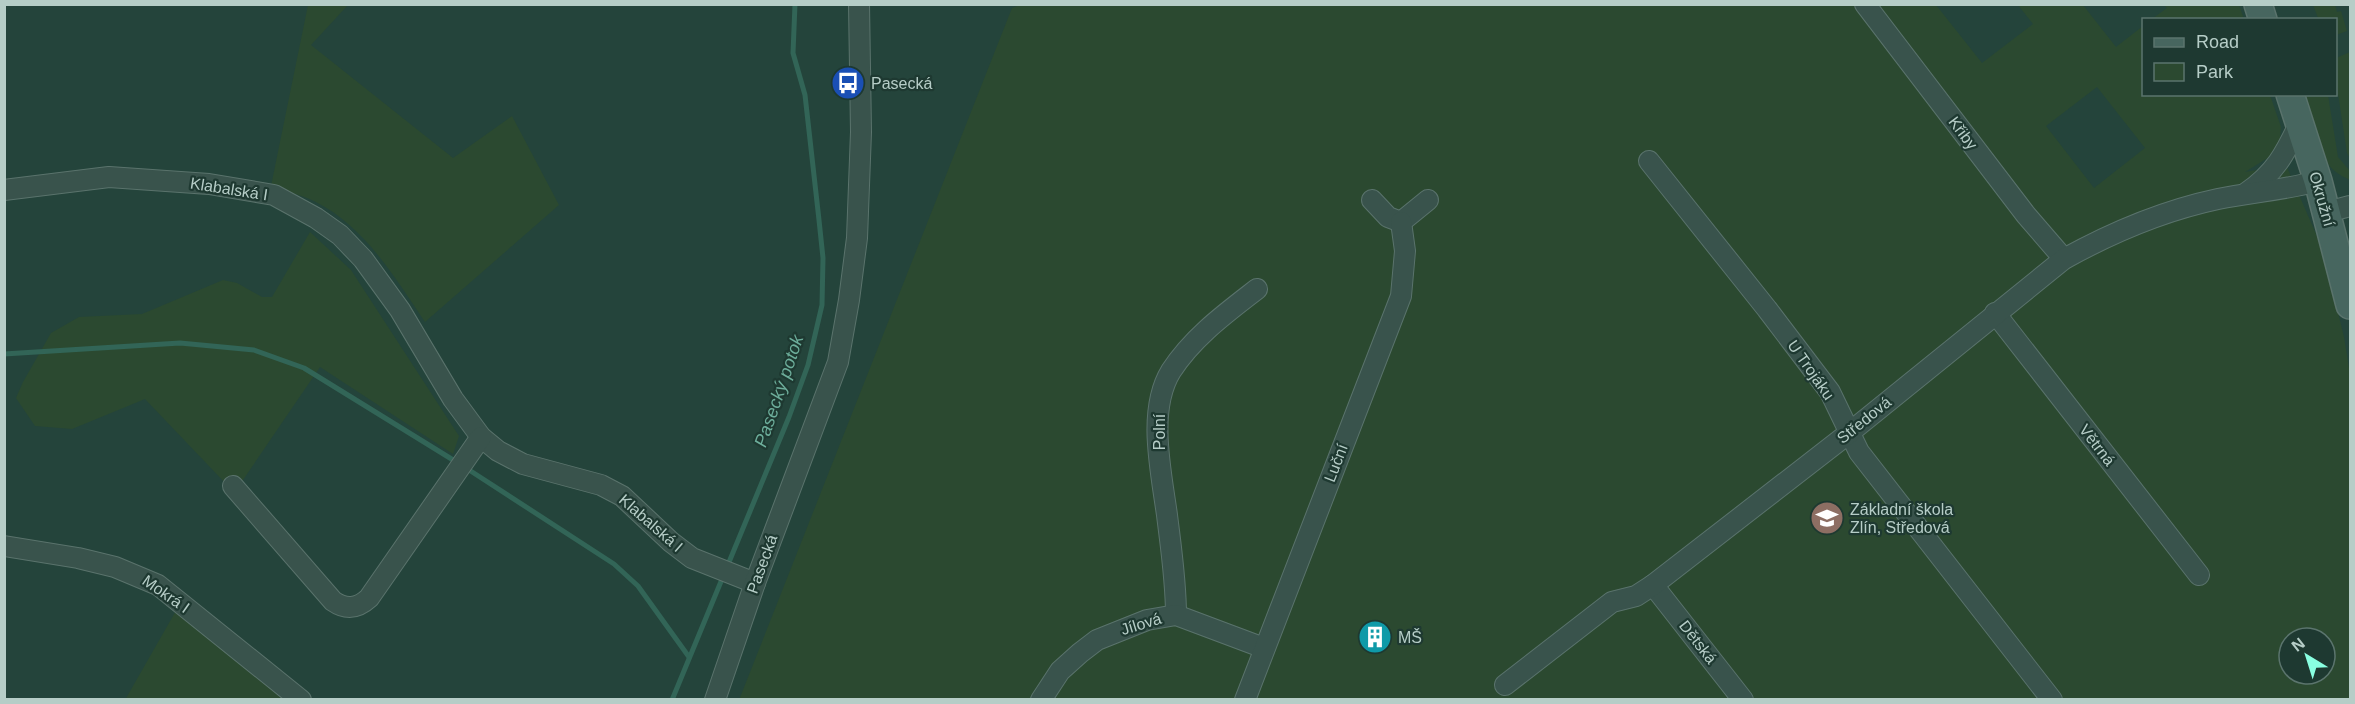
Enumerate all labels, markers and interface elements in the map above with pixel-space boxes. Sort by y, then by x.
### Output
legend [2142,18,2337,96]
text: Road [2196,32,2239,52]
text: Park [2196,62,2234,82]
bus stop icon: Pasecká [830,65,866,101]
place label: Pasecká [871,75,932,92]
street label: Křiby [1945,113,1981,153]
street label: Okružní [2306,170,2338,229]
street label: Klabalská I [189,174,269,204]
water label: Pasecký potok [750,331,808,450]
street label: U Trojáku [1784,337,1838,403]
street label: Středová [1834,393,1894,447]
street label: Polní [1151,413,1168,450]
street label: Větrná [2076,421,2118,469]
street label: Luční [1321,441,1351,484]
street label: Klabalská I [616,491,686,555]
school or university icon: Základní škola Zlín, Středová [1809,500,1845,536]
place label: Základní škola Zlín, Středová [1850,501,1953,536]
street label: Pasecká [744,532,781,596]
street label: Mokrá I [139,572,193,616]
street label: Jílová [1119,610,1164,638]
street label: Dětská [1676,617,1720,667]
building icon: MŠ [1357,619,1393,655]
north arrow [2277,626,2337,686]
place label: MŠ [1398,628,1422,646]
text: N [2288,634,2308,655]

